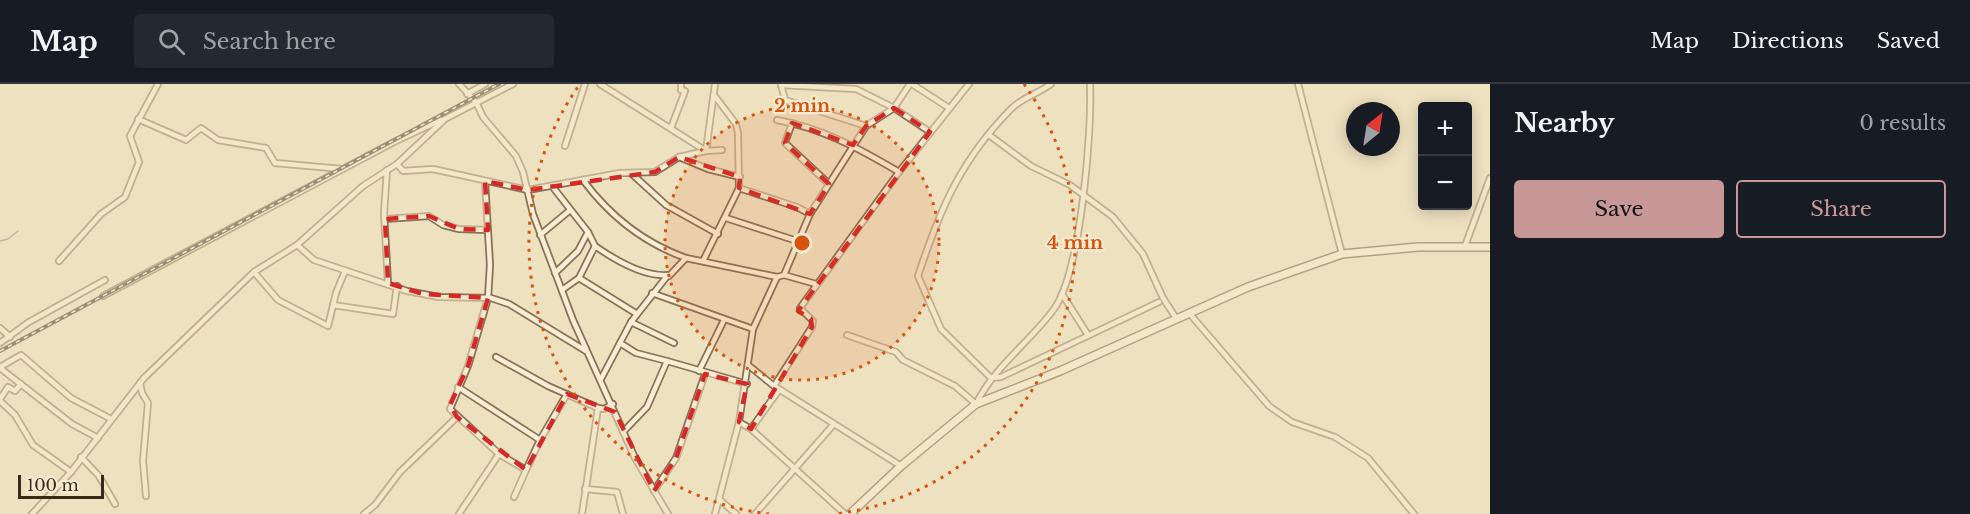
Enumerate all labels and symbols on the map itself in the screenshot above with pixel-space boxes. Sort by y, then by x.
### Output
text: 2 min [774,95,830,117]
north arrow [1346,102,1400,156]
text: 4 min [1047,232,1103,254]
centre of rings [792,233,812,253]
scale bar [18,472,104,500]

